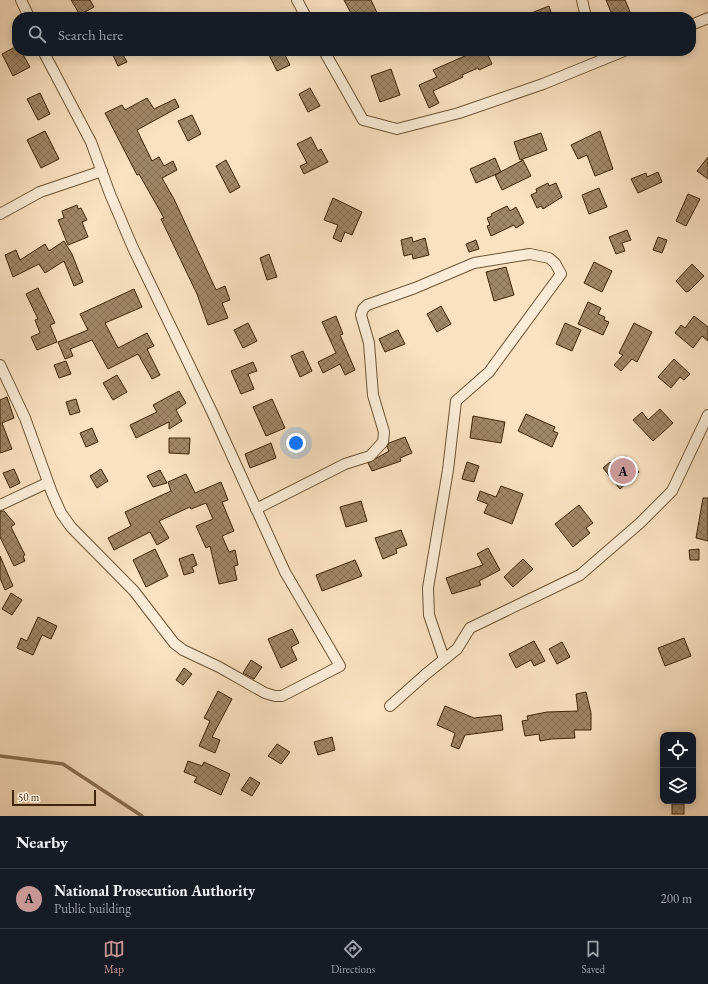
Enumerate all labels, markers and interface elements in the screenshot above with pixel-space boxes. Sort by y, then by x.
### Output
search box [12,12,696,56]
icon: search [26,23,48,45]
text: Search here [58,25,123,44]
your location [286,433,306,453]
pin: A [610,456,636,486]
map controls [660,732,696,804]
button: locate [660,732,696,768]
button: layers [660,768,696,804]
scale bar [12,788,96,807]
text: 50 m [18,790,39,804]
text: Nearby [16,831,68,853]
text: National Prosecution Authority [54,881,255,900]
text: A [24,890,34,907]
text: 200 m [661,890,692,907]
text: Public building [54,900,131,917]
tab: Map [103,938,125,976]
tab: Directions [331,938,375,976]
tab: Saved [581,938,605,976]

